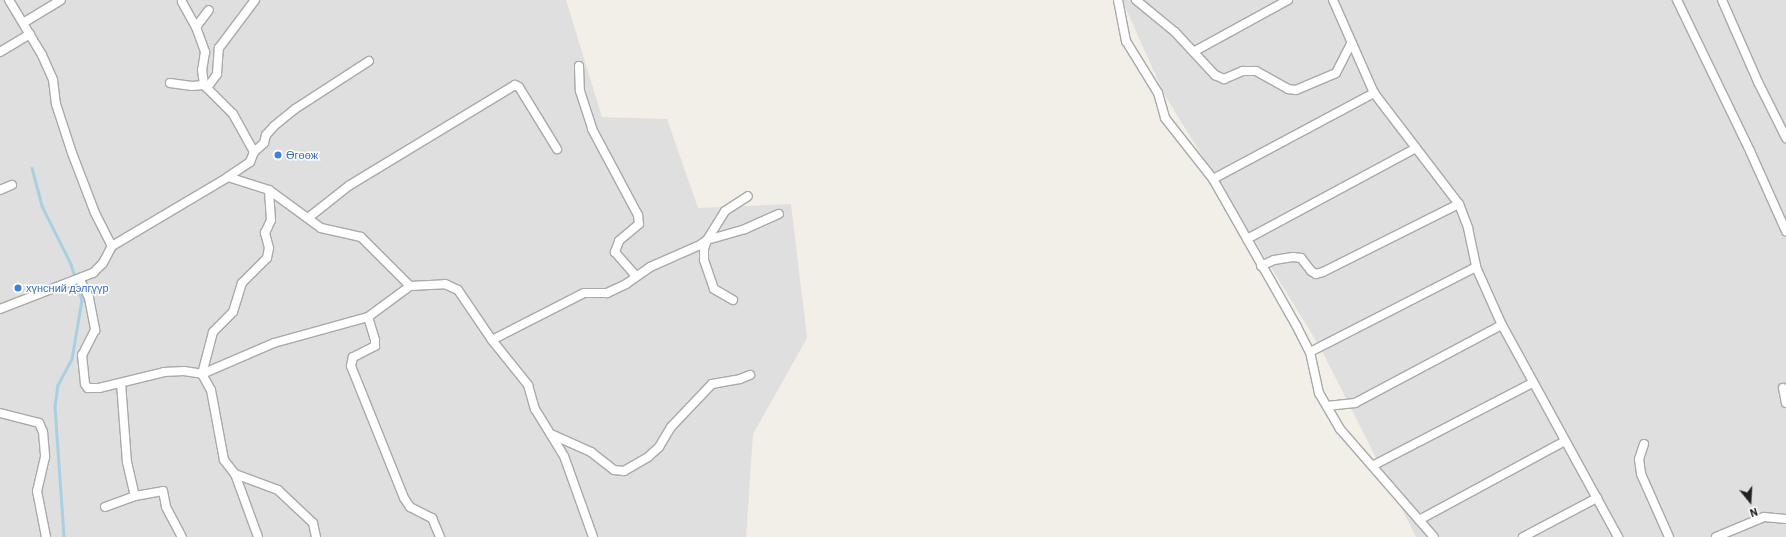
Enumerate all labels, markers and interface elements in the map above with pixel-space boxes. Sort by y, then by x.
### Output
place label: Өгөөж [286,148,318,162]
marker: Өгөөж [273,150,283,160]
place label: хүнсний дэлгүүр [26,281,109,295]
marker: хүнсний дэлгүүр [13,283,23,293]
north arrow [1730,481,1770,521]
text: N [1748,506,1759,520]

